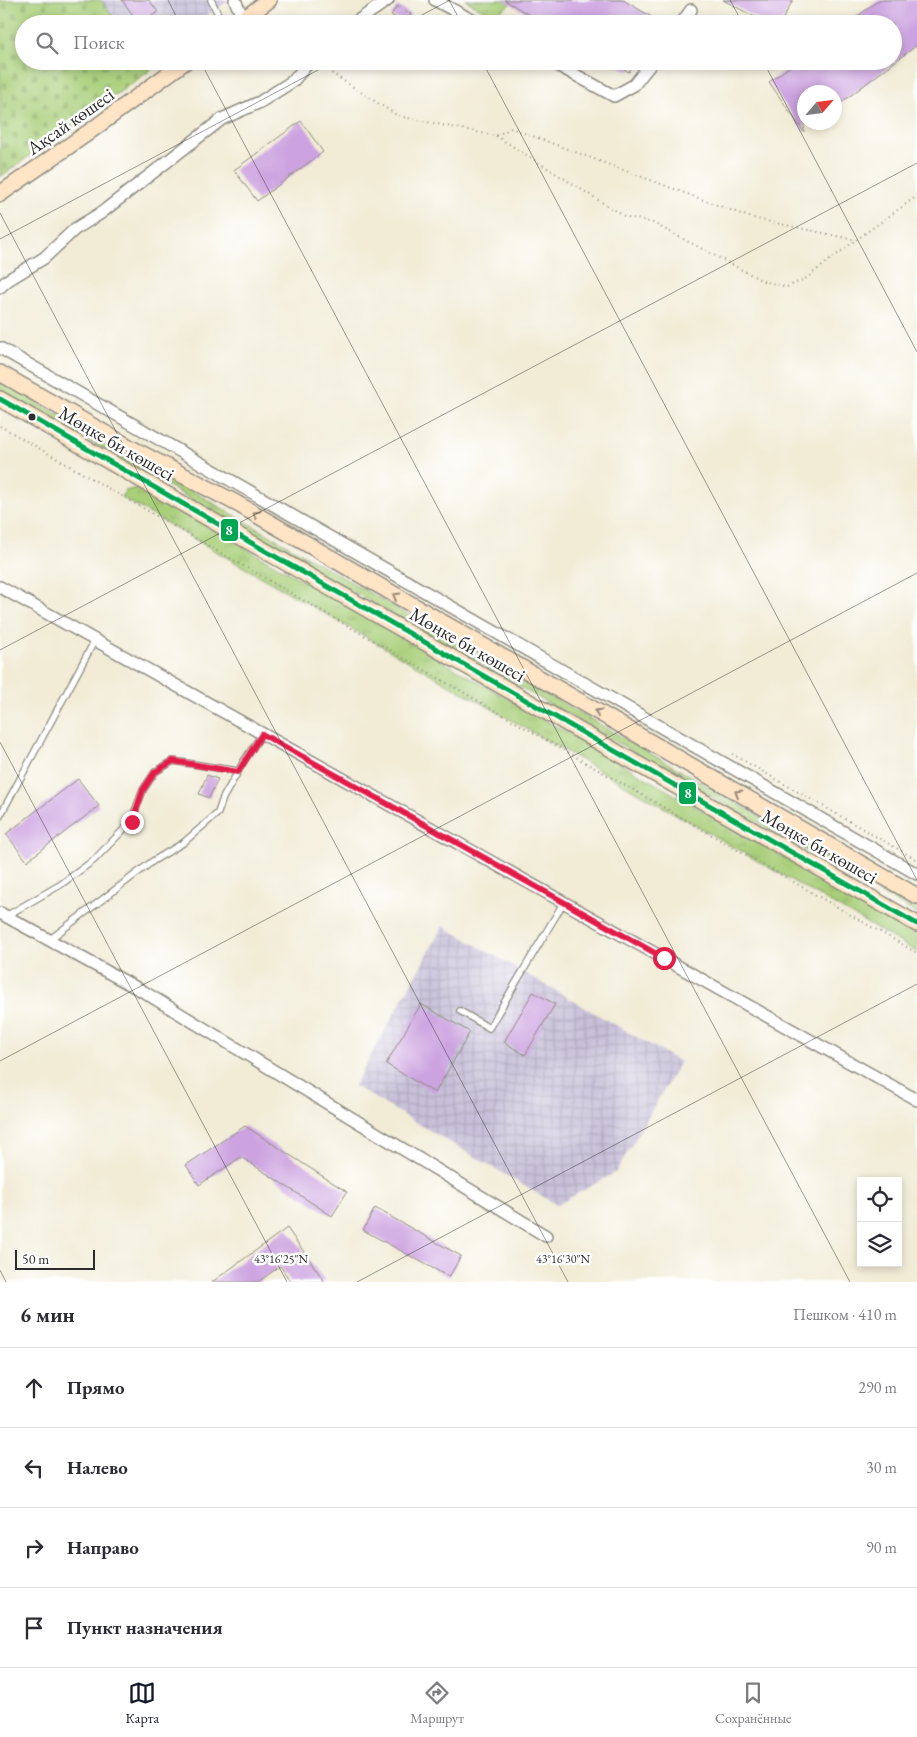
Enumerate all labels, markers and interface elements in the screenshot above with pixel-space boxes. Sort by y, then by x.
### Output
search box [15,15,902,70]
icon: search [33,29,61,57]
text: Поиск [73,30,125,55]
street label: Ақсай көшесі [21,82,119,161]
north arrow [797,85,842,130]
street label: Мөңке би көшесі [54,400,179,487]
unlabelled marker [27,412,37,422]
one-way arrow [252,511,261,521]
line badge: 8 [220,518,239,542]
text: 8 [225,521,233,539]
one-way arrow [393,592,402,602]
street label: Мөңке би көшесі [405,601,530,688]
one-way arrow [594,708,603,718]
line badge: 8 [678,781,697,805]
text: 8 [684,784,692,802]
one-way arrow [735,790,744,800]
street label: Мөңке би көшесі [757,803,882,890]
route end [121,811,144,834]
route start [653,947,676,970]
map controls [857,1177,902,1267]
button: locate [857,1177,902,1222]
button: layers [857,1222,902,1267]
scale bar [15,1247,95,1270]
text: 50 m [22,1250,49,1268]
text: 43°16'25"N [254,1251,308,1267]
text: 43°16'30"N [536,1251,590,1267]
text: 6 мин [20,1301,75,1328]
text: Пешком · 410 m [793,1304,897,1325]
icon: ahead [20,1374,48,1402]
text: Прямо [67,1375,125,1400]
text: 290 m [858,1377,897,1398]
icon: left [20,1454,48,1482]
text: Налево [67,1455,128,1480]
text: 30 m [866,1457,897,1478]
icon: right [20,1534,48,1562]
text: Направо [67,1535,139,1560]
text: 90 m [866,1537,897,1558]
icon: arrive [20,1614,48,1642]
text: Пункт назначения [67,1615,223,1640]
tab: Карта [126,1679,159,1727]
tab: Маршрут [410,1679,464,1727]
tab: Сохранённые [715,1679,791,1727]

